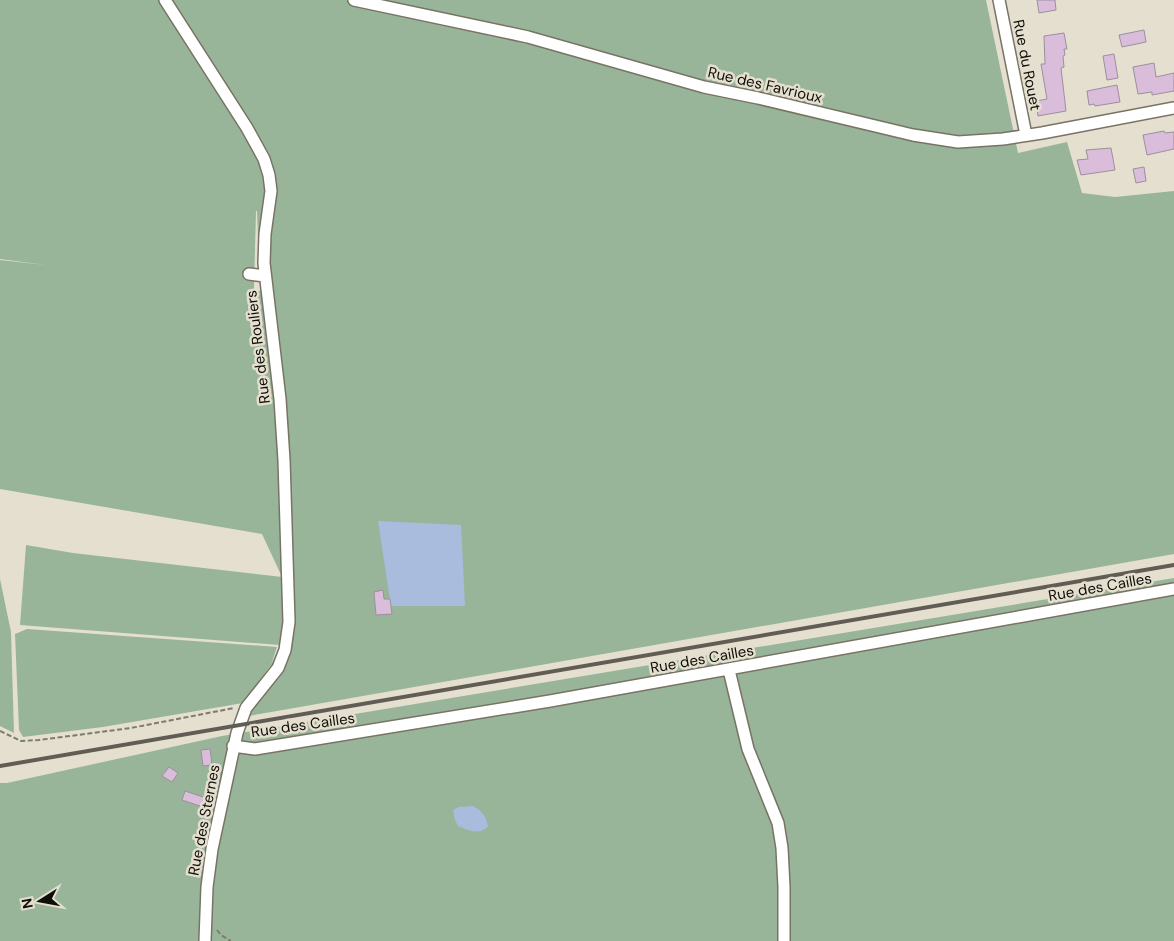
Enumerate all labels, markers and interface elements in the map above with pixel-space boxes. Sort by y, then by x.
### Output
street label: Rue du Rouet [1008,18,1046,112]
street label: Rue des Favrioux [706,62,825,108]
street label: Rue des Rouliers [241,289,275,405]
street label: Rue des Cailles [1047,568,1153,606]
street label: Rue des Cailles [649,640,755,678]
street label: Rue des Cailles [250,708,356,742]
street label: Rue des Sternes [183,763,225,877]
north arrow [15,876,65,926]
text: N [17,897,37,910]

